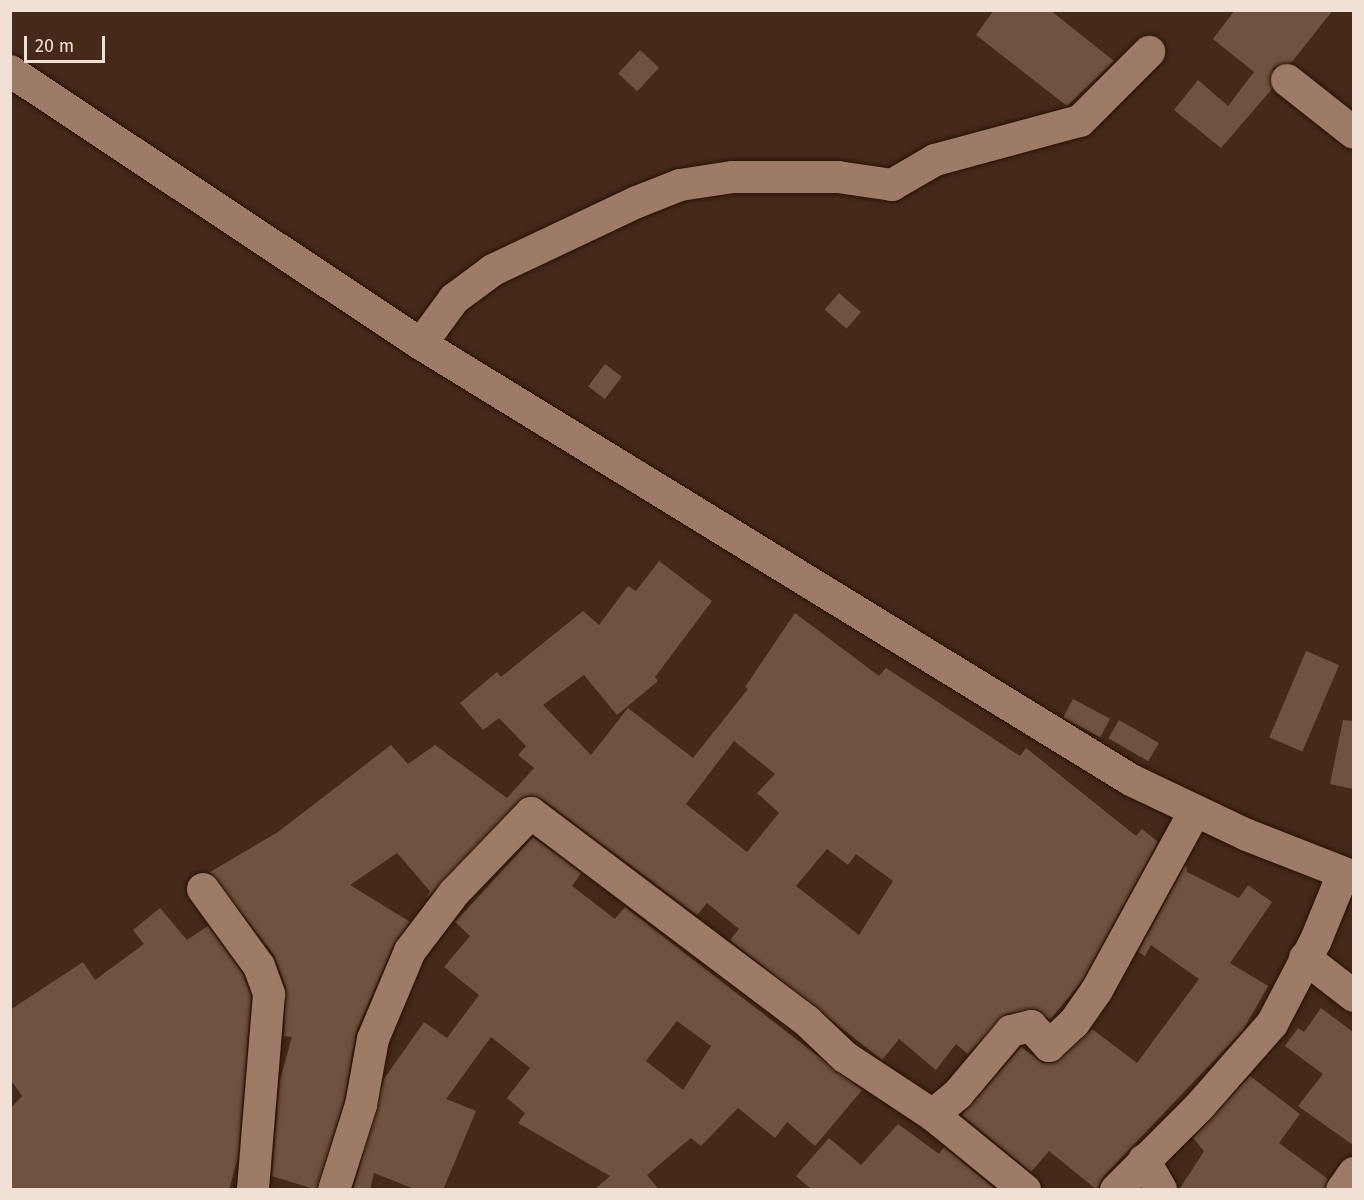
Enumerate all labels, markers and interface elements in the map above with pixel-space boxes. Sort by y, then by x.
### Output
scale bar [27,24,108,62]
text: 20 m [35,35,74,57]

